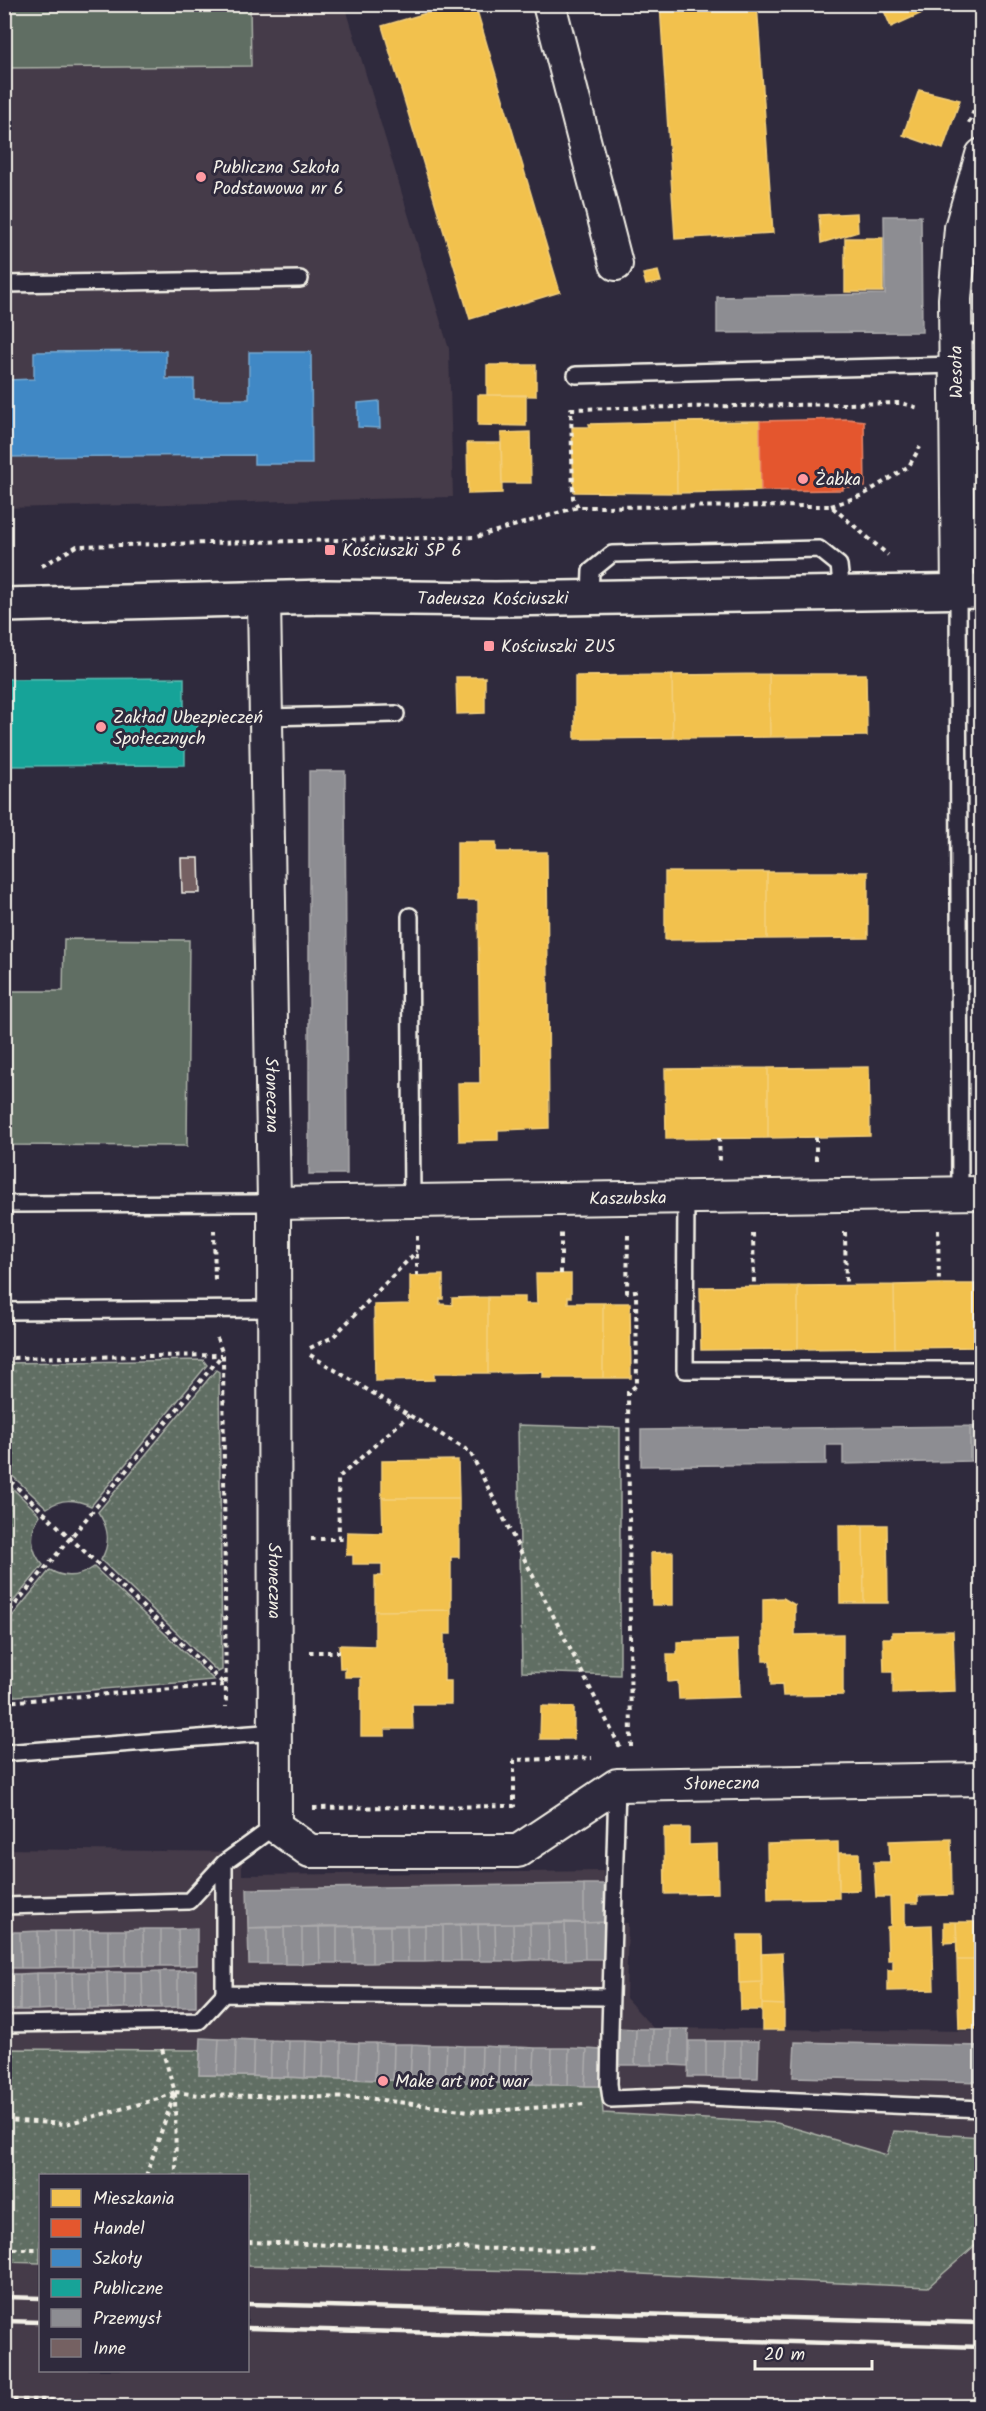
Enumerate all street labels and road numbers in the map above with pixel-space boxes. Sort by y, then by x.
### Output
street label: Wesoła [943,345,972,399]
street label: Tadeusza Kościuszki [417,585,569,615]
street label: Słoneczna [256,1057,286,1133]
street label: Kaszubska [589,1184,667,1215]
street label: Słoneczna [259,1543,288,1619]
street label: Słoneczna [684,1770,760,1800]

